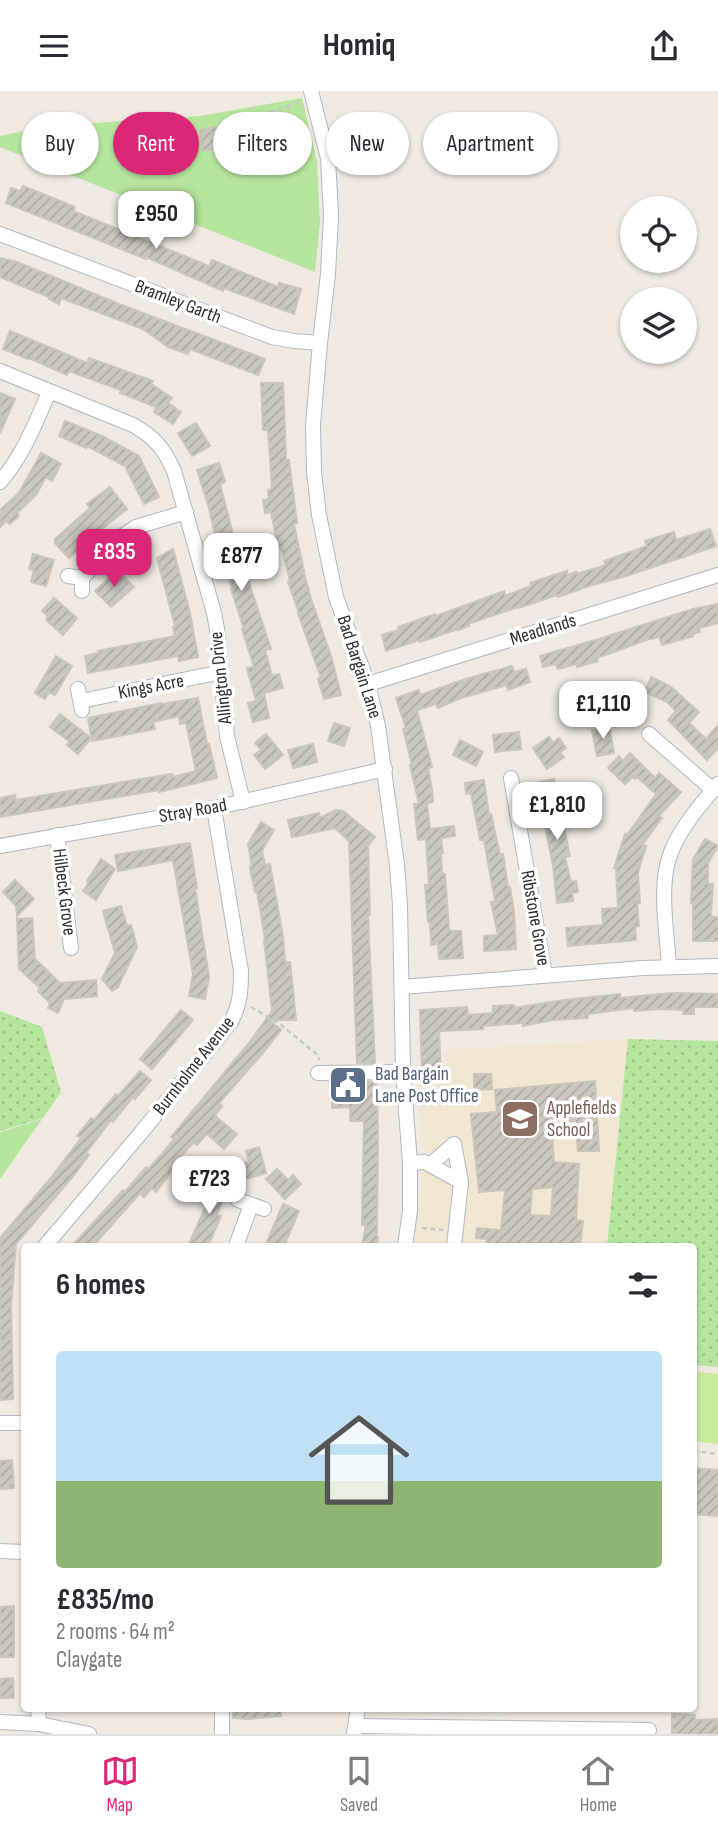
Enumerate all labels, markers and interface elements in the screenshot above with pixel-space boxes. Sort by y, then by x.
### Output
text: Homiq [323,26,395,65]
icon: menu [35,27,73,65]
icon: share [645,27,683,65]
chip: Buy [21,112,99,175]
chip: Rent [113,112,199,175]
chip: Filters [213,112,312,175]
chip: New [326,112,409,175]
chip: Apartment [423,112,558,175]
pin: £950 [115,191,197,251]
map controls [620,196,697,364]
button: locate [620,196,697,273]
text: £950 [134,200,178,228]
street label: Bramley Garth [131,275,225,329]
button: layers [620,287,697,364]
pin: £835 [73,529,155,589]
pin: £877 [200,533,282,593]
text: £835 [92,538,136,566]
text: £877 [220,542,262,570]
street label: Meadlands [507,609,579,651]
street label: Bad Bargain Lane [332,613,386,721]
street label: Allington Drive [205,631,237,726]
street label: Kings Acre [116,669,186,705]
pin: £1,110 [546,681,660,741]
text: £1,110 [575,690,631,718]
pin: £1,810 [500,783,614,842]
text: £1,810 [528,791,586,819]
street label: Stray Road [157,794,229,828]
street label: Hilbeck Grove [47,847,81,937]
street label: Ribstone Grove [515,868,555,968]
street label: Burnholme Avenue [148,1012,240,1120]
place label: Bad Bargain Lane Post Office [375,1063,479,1108]
public building icon: Bad Bargain Lane Post Office [327,1064,369,1106]
place label: Applefields School [546,1097,617,1142]
school or university icon: Applefields School [499,1098,541,1140]
pin: £723 [168,1157,250,1216]
text: £723 [188,1165,230,1193]
icon: filters [624,1266,662,1304]
text: 6 homes [56,1267,145,1303]
icon: home [296,1397,422,1523]
text: £835/mo [56,1582,154,1618]
text: 2 rooms · 64 m² [56,1618,175,1646]
text: Claygate [56,1646,122,1674]
tab: Map [101,1752,139,1817]
tab: Saved [340,1752,378,1817]
tab: Home [579,1752,617,1817]

